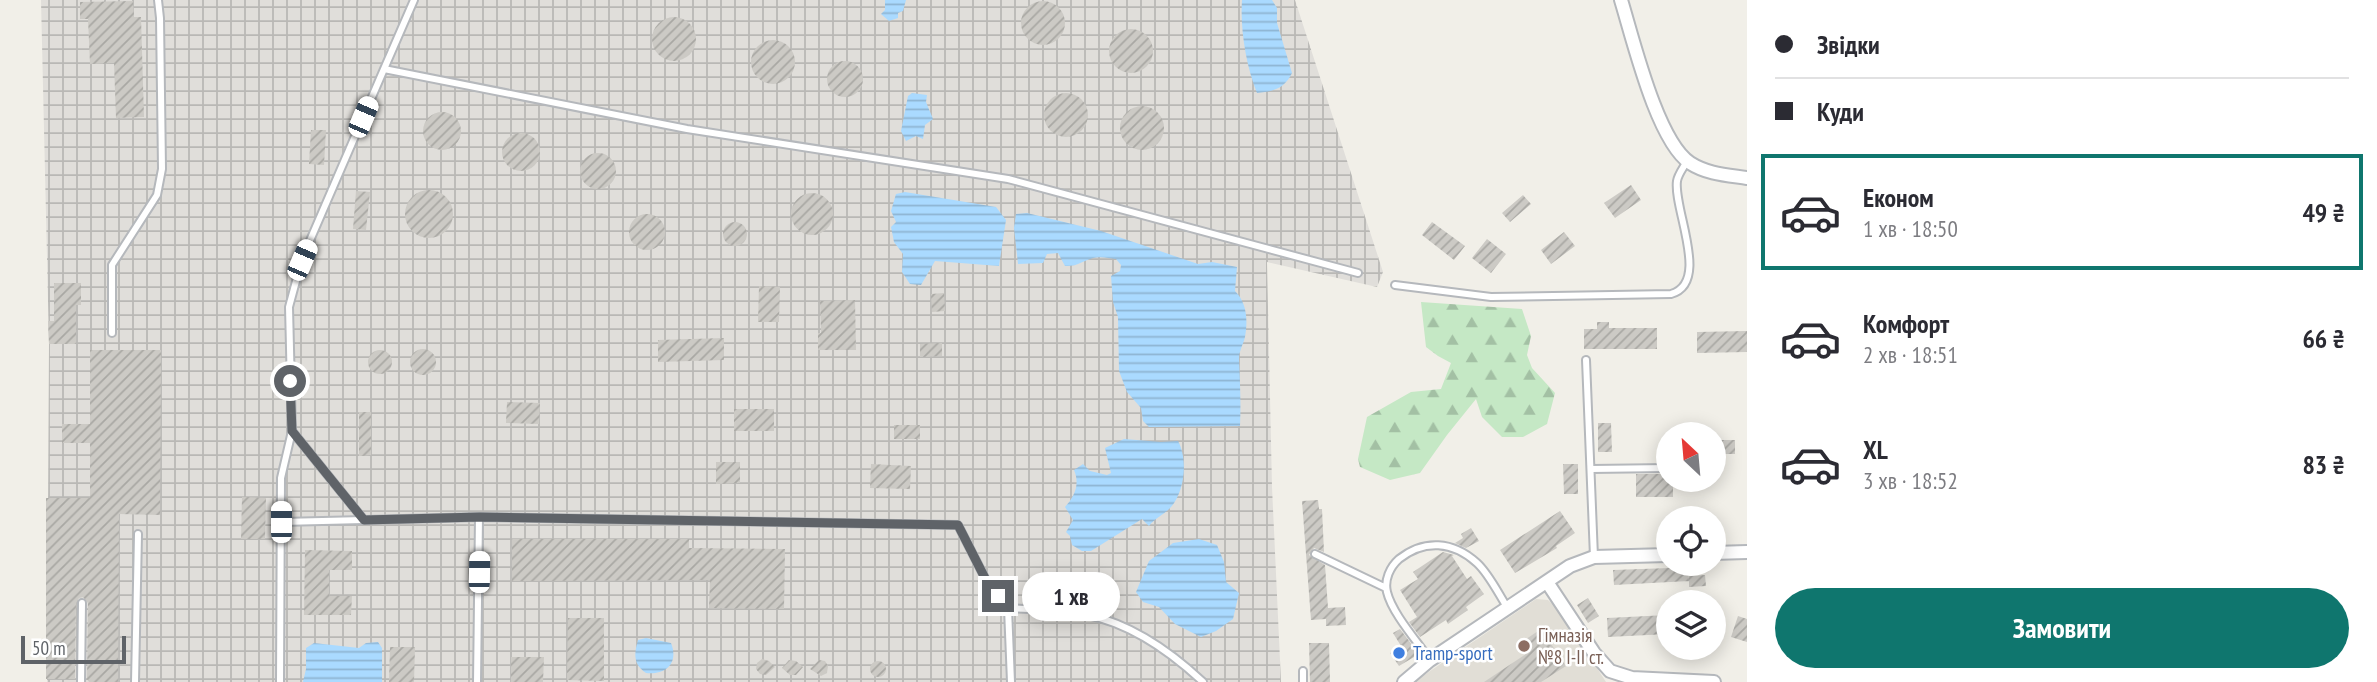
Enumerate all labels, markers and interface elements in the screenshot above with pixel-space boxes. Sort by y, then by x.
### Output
text: Звідки [1817,28,1880,61]
car [346,94,381,140]
text: Куди [1817,95,1864,128]
icon: car [1779,181,1842,244]
text: Економ [1863,181,1934,214]
text: 49 ₴ [2302,196,2345,229]
text: 1 хв · 18:50 [1863,214,1958,243]
car [285,237,320,283]
icon: car [1779,307,1842,370]
text: Комфорт [1863,307,1949,340]
text: 66 ₴ [2302,322,2345,355]
text: 2 хв · 18:51 [1863,340,1958,369]
route start [274,365,306,397]
north arrow [1656,422,1726,492]
map controls [1656,422,1726,660]
icon: car [1779,433,1842,496]
text: XL [1863,433,1888,466]
text: 83 ₴ [2302,448,2345,481]
text: 3 хв · 18:52 [1863,466,1958,495]
car [271,501,292,543]
button: locate [1656,506,1726,576]
car [469,551,490,593]
callout: 1 хв [1023,572,1120,620]
route end [982,580,1014,612]
text: 1 хв [1053,582,1089,611]
button: Замовити [1775,588,2349,668]
button: layers [1656,590,1726,660]
place label: Гімназія №8 I-II ст. [1538,623,1604,669]
scale bar [21,633,126,665]
text: 50 m [32,636,66,660]
marker: Гімназія №8 I-II ст. [1516,638,1532,654]
place label: Tramp-sport [1413,641,1493,665]
marker: Tramp-sport [1391,645,1407,661]

